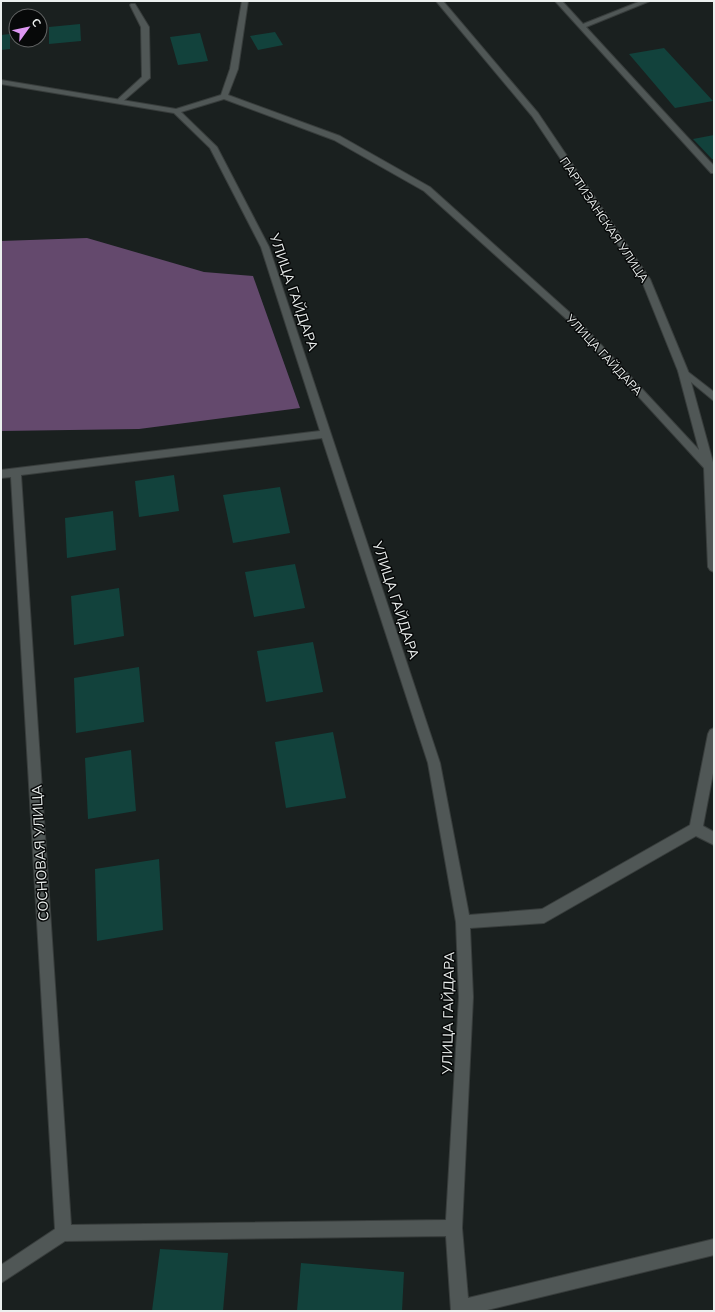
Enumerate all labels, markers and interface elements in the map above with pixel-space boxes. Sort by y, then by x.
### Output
north arrow [8,8,48,48]
text: С [28,16,45,30]
street label: ПАРТИЗАНСКАЯ УЛИЦА [557,154,652,285]
street label: УЛИЦА ГАЙДАРА [265,230,323,354]
street label: УЛИЦА ГАЙДАРА [562,310,646,398]
street label: УЛИЦА ГАЙДАРА [368,538,424,662]
street label: СОСНОВАЯ УЛИЦА [27,784,53,922]
street label: УЛИЦА ГАЙДАРА [438,951,458,1076]

